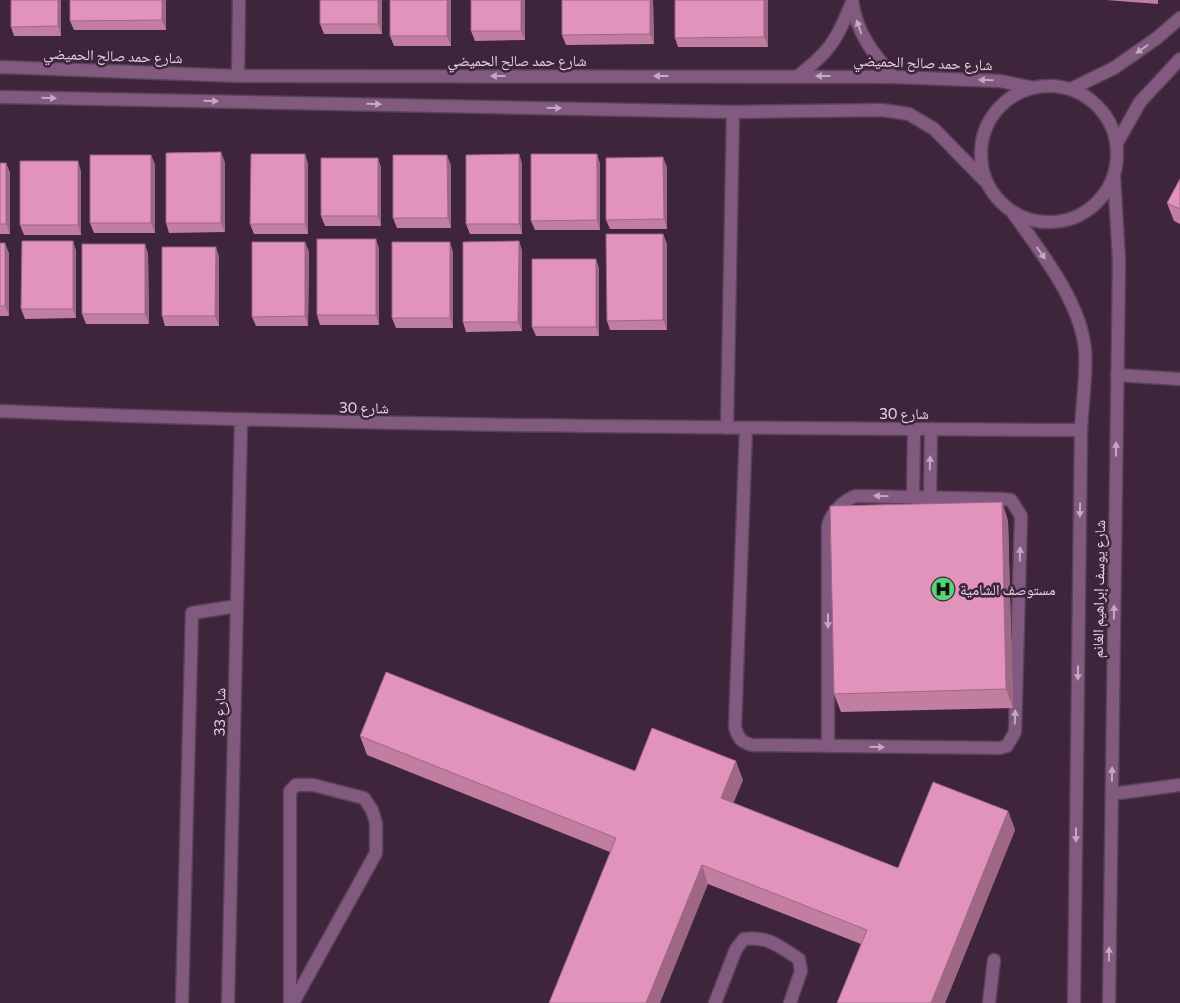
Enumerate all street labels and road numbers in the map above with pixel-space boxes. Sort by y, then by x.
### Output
street label: شارع حمد صالح الحميضي [43,44,183,70]
street label: شارع حمد صالح الحميضي [447,51,587,73]
street label: شارع حمد صالح الحميضي [853,51,993,77]
street label: شارع 30 [339,398,389,418]
street label: شارع 30 [879,404,929,424]
street label: شارع يوسف إبراهيم الغانم [1088,519,1110,658]
street label: شارع 33 [210,687,230,736]

